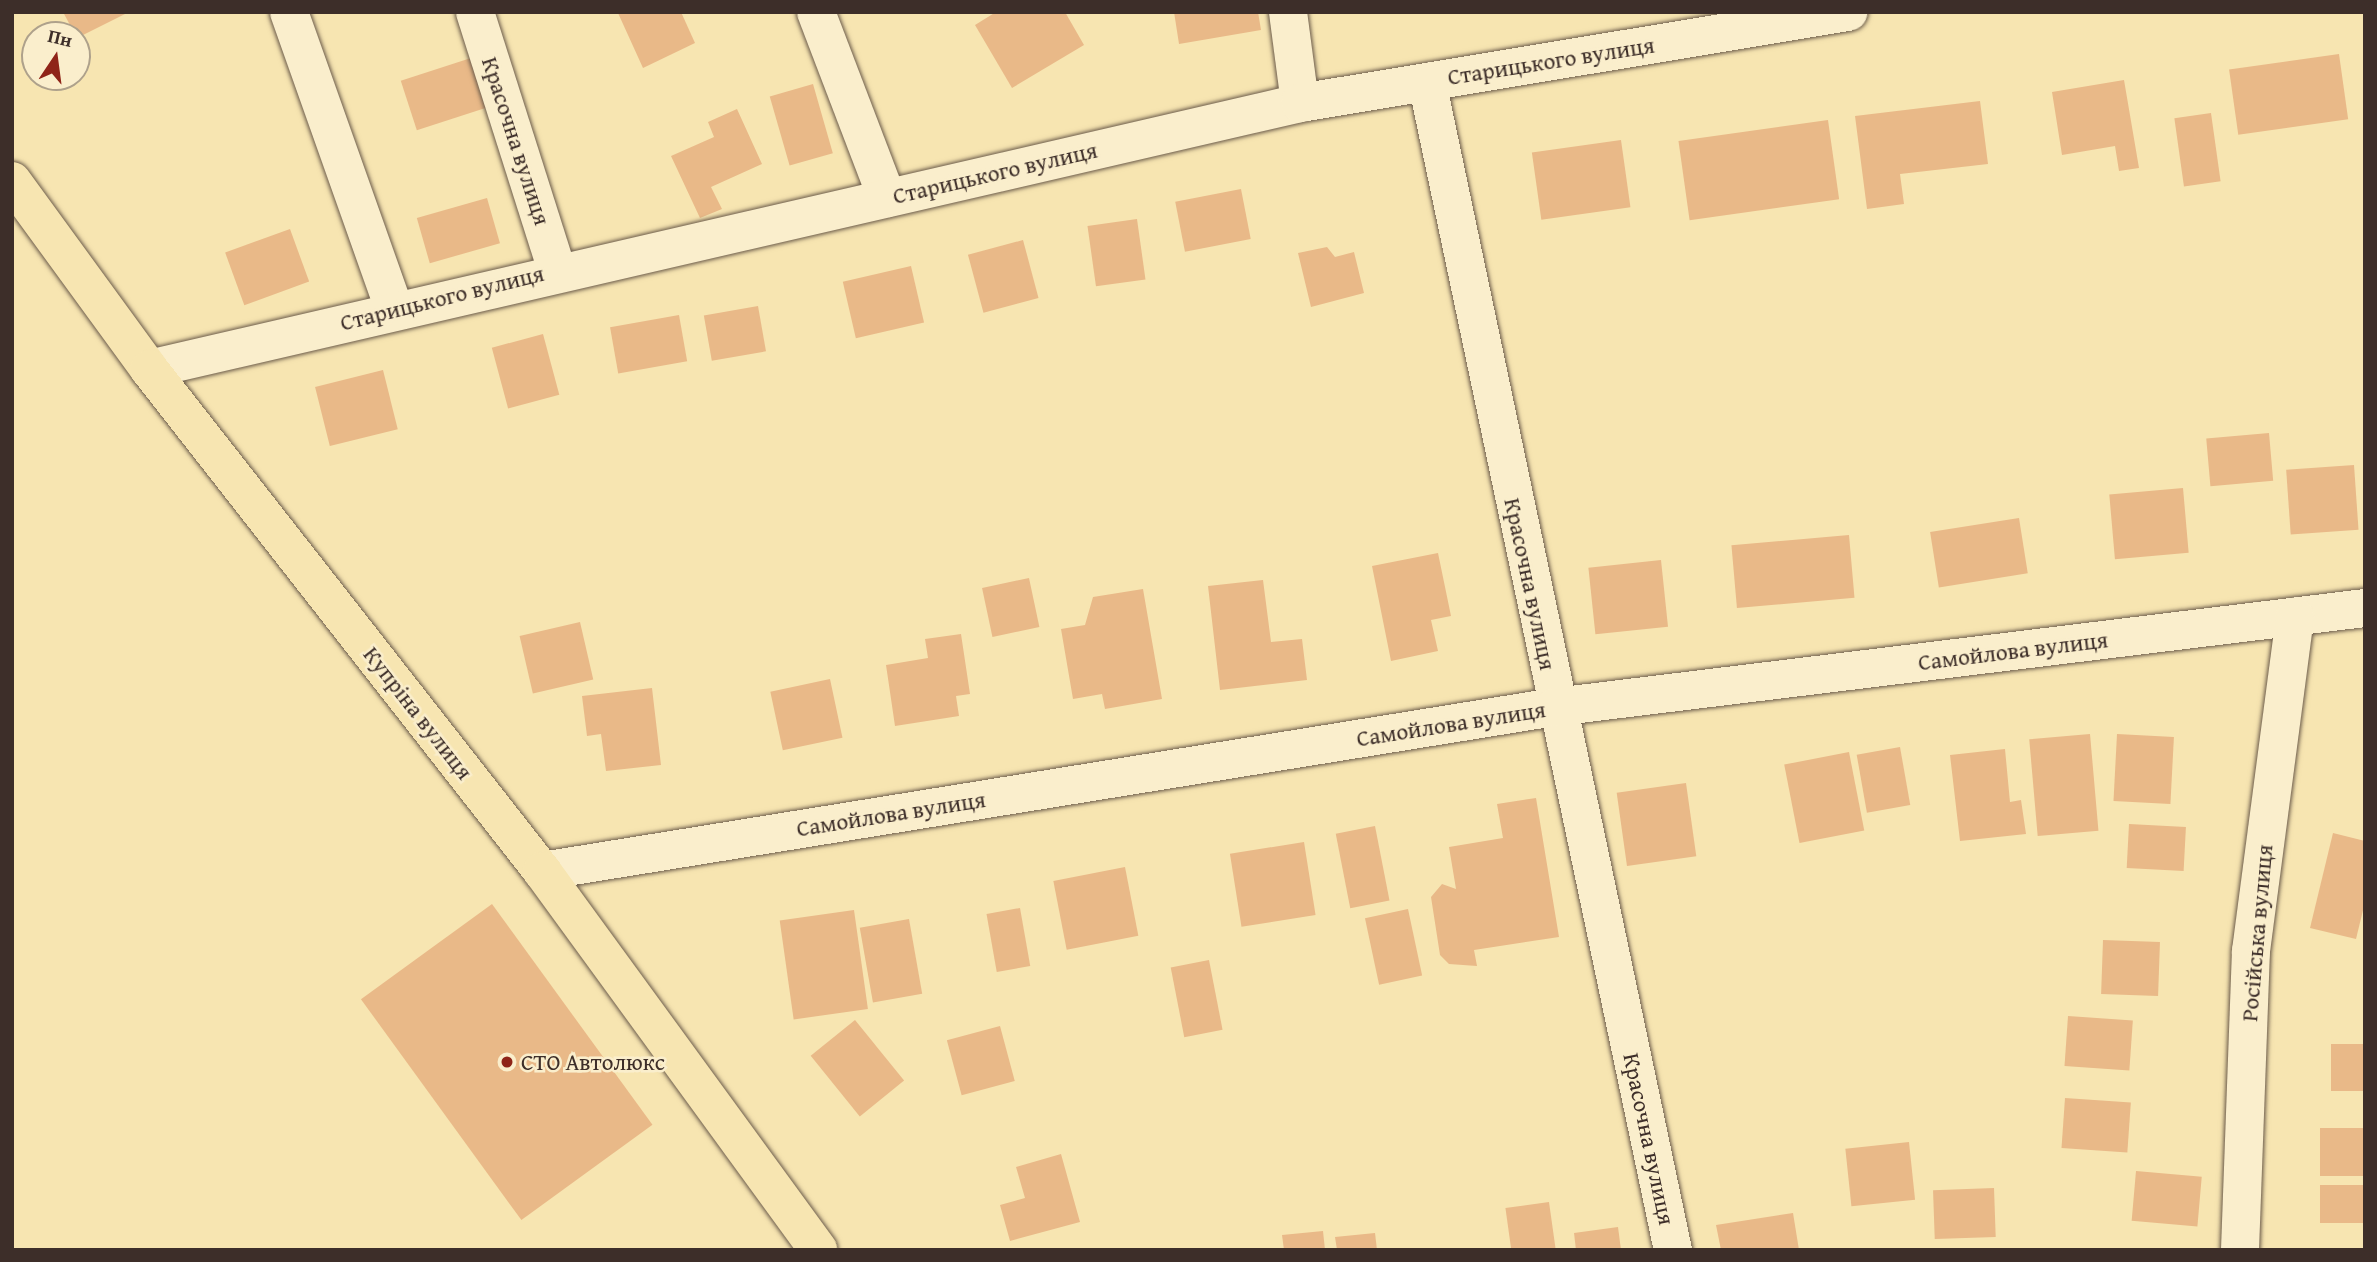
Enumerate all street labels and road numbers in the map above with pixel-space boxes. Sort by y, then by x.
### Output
street label: Старицького вулиця [1446,31,1656,91]
street label: Красочна вулиця [476,53,556,229]
street label: Старицького вулиця [890,136,1100,210]
street label: Старицького вулиця [337,259,547,337]
street label: Красочна вулиця [1498,496,1562,672]
street label: Самойлова вулиця [1917,626,2109,676]
street label: Купріна вулиця [358,641,478,785]
street label: Самойлова вулиця [1355,695,1547,753]
street label: Самойлова вулиця [795,785,987,843]
street label: Російська вулиця [2236,843,2278,1023]
street label: Красочна вулиця [1617,1051,1681,1227]

